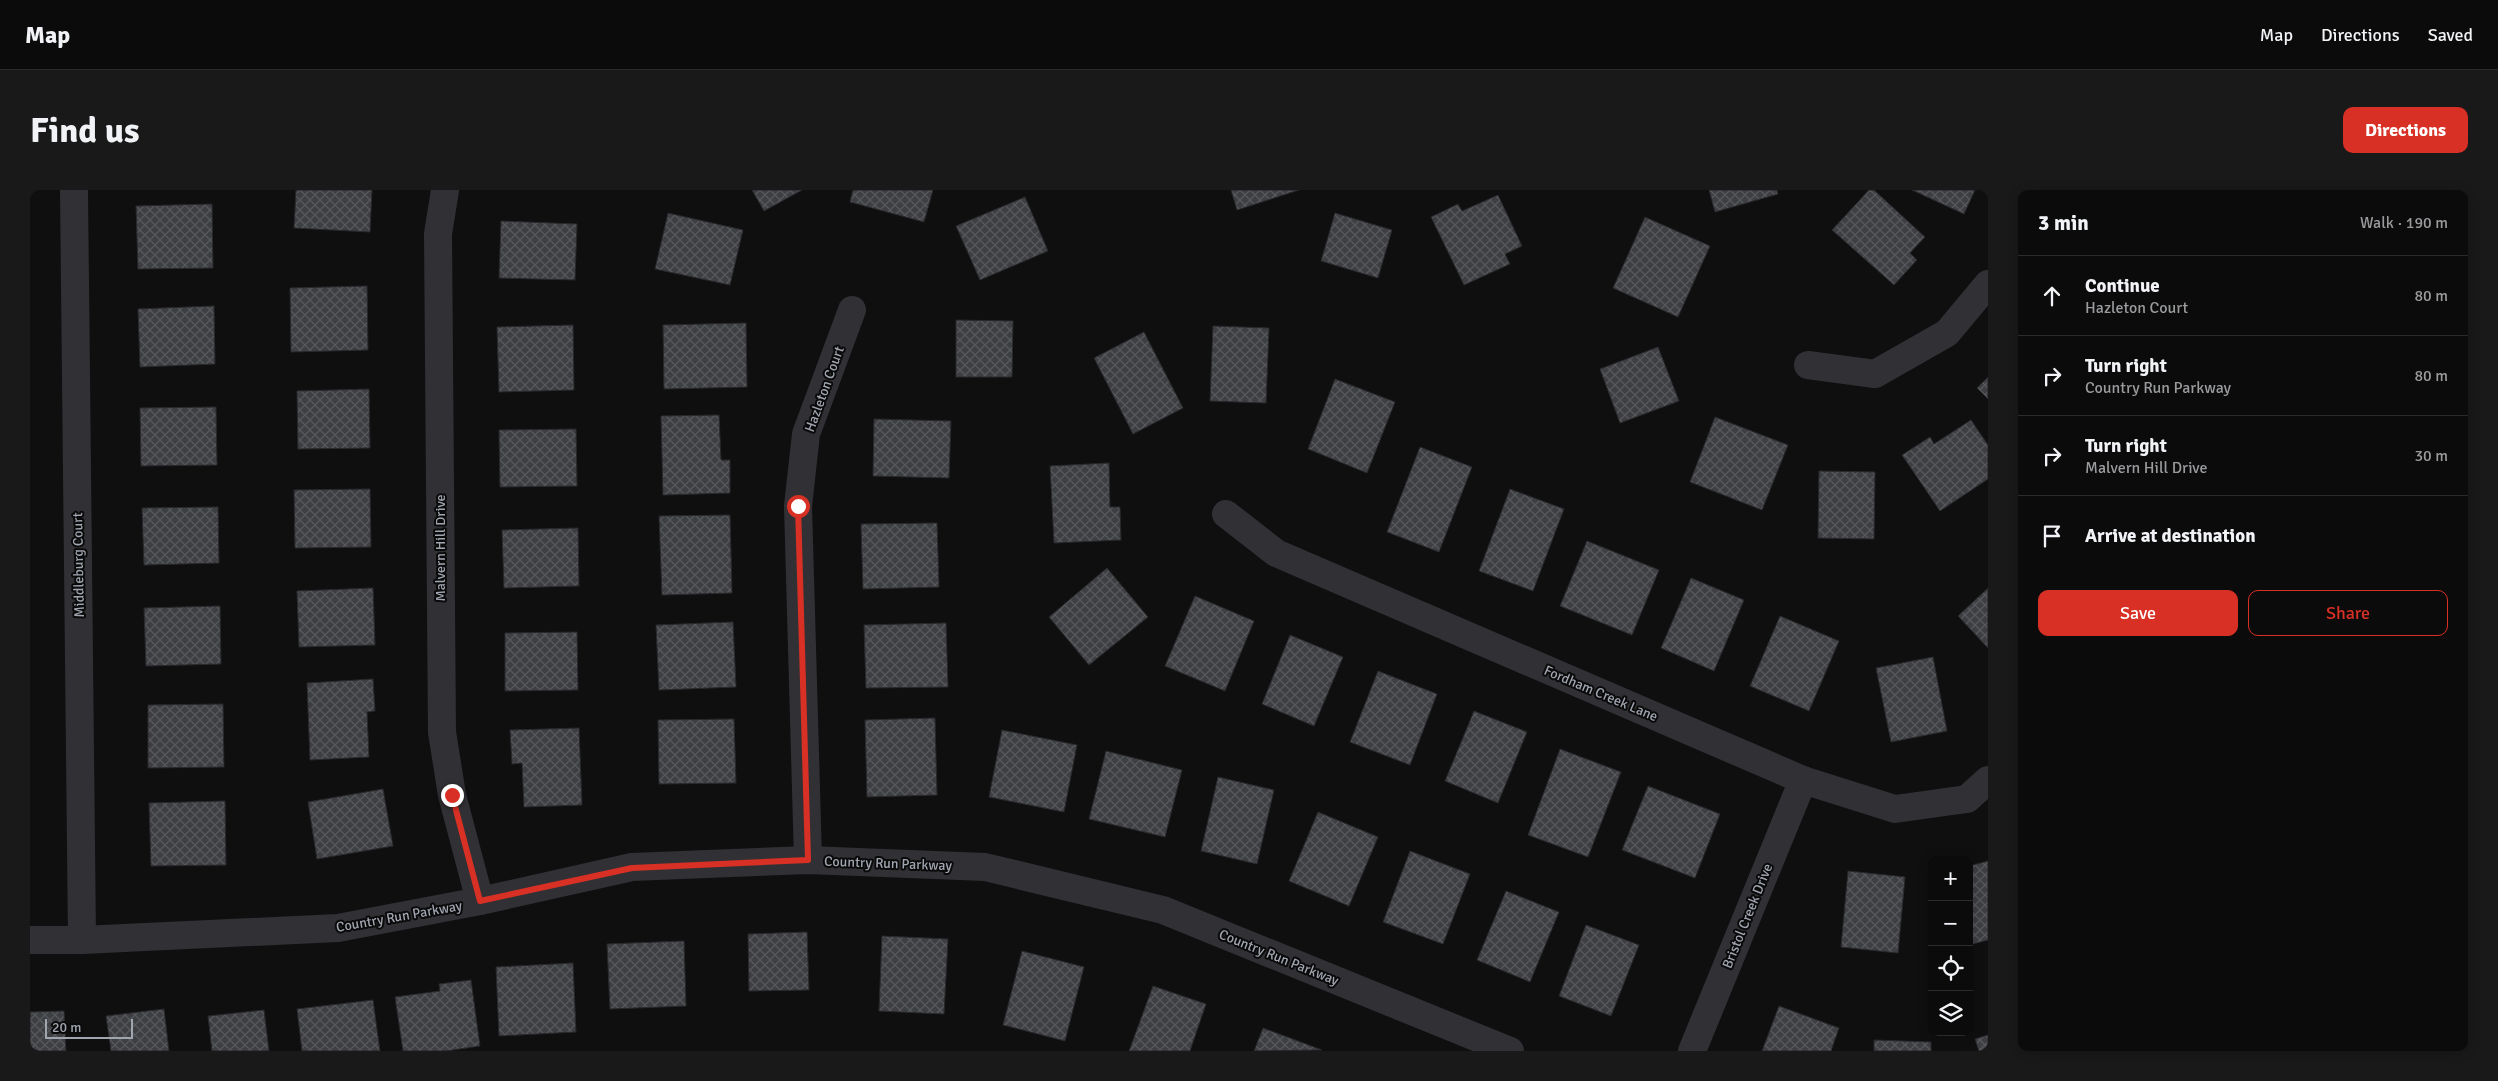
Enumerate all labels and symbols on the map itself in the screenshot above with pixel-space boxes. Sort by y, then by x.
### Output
street label: Hazleton Court [801,344,848,434]
street label: Malvern Hill Drive [432,494,449,602]
route start [787,495,810,518]
street label: Middleburg Court [69,512,88,618]
street label: Fordham Creek Lane [1541,662,1660,725]
route end [441,784,464,807]
street label: Country Run Parkway [824,853,953,874]
street label: Bristol Creek Drive [1719,861,1776,971]
street label: Country Run Parkway [335,897,464,936]
street label: Country Run Parkway [1216,926,1342,989]
scale bar [45,1016,132,1039]

